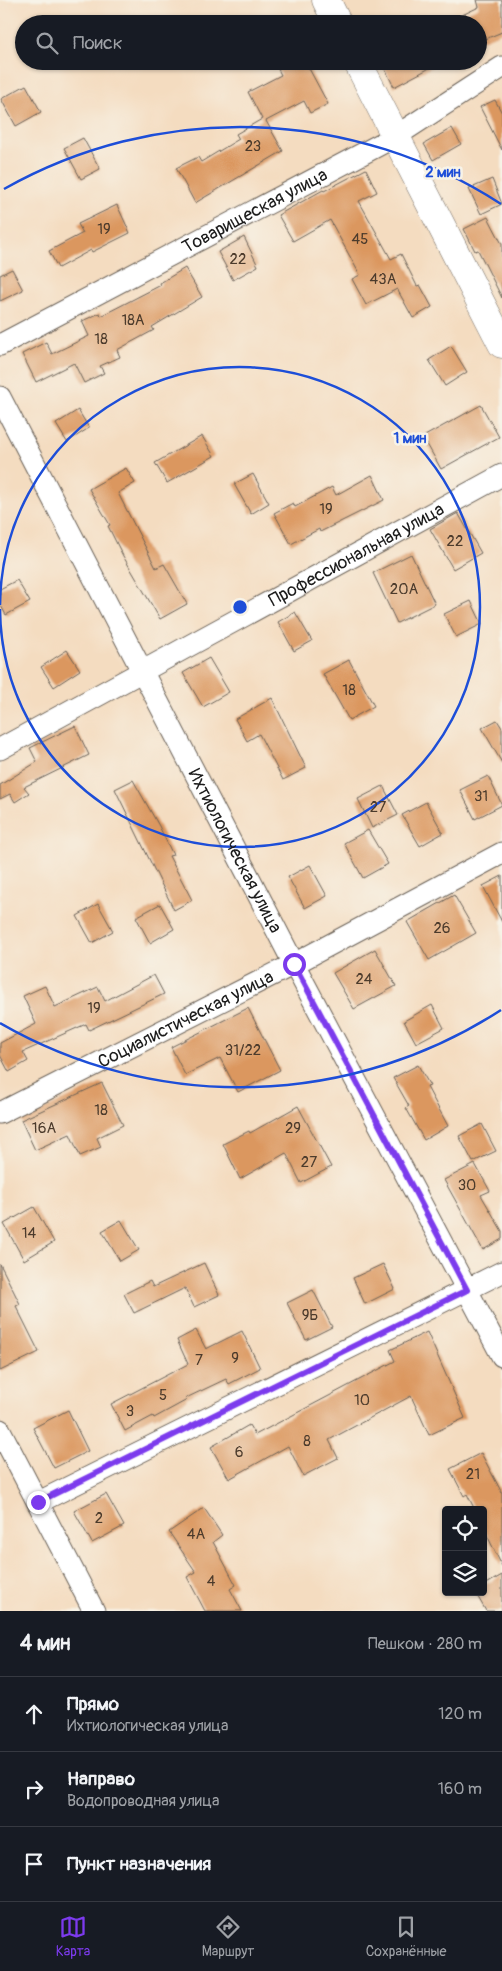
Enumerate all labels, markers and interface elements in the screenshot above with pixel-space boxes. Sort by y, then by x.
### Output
search box [15,15,487,70]
icon: search [33,29,61,57]
text: Поиск [73,31,123,55]
house number: 23 [245,137,261,156]
street label: Товарищеская улица [178,163,331,258]
text: 2 мин [425,163,461,182]
house number: 19 [97,220,111,239]
house number: 45 [352,230,368,249]
house number: 22 [230,250,246,269]
house number: 43А [370,270,397,289]
house number: 18А [121,311,145,330]
house number: 18 [94,330,108,349]
text: 1 мин [393,429,427,448]
street label: Профессиональная улица [265,497,448,612]
house number: 19 [319,500,333,519]
house number: 22 [447,532,463,551]
house number: 20А [390,580,418,599]
centre of rings [231,598,249,616]
house number: 18 [342,681,356,700]
street label: Ихтиологическая улица [183,765,287,937]
house number: 31 [474,787,488,806]
house number: 27 [370,798,386,817]
house number: 26 [433,919,451,938]
route start [283,953,306,976]
street label: Социалистическая улица [94,965,277,1073]
house number: 24 [355,970,373,989]
house number: 19 [87,999,101,1018]
house number: 31/22 [225,1041,261,1060]
house number: 18 [94,1101,108,1120]
house number: 16А [32,1119,56,1138]
house number: 29 [285,1119,301,1138]
house number: 27 [301,1153,317,1172]
house number: 30 [458,1176,476,1195]
house number: 14 [22,1224,37,1243]
house number: 9Б [302,1306,318,1325]
house number: 9 [231,1349,239,1368]
house number: 7 [195,1351,203,1370]
house number: 5 [159,1386,167,1405]
house number: 10 [354,1391,370,1410]
house number: 3 [126,1402,134,1421]
house number: 8 [303,1432,311,1451]
house number: 6 [235,1443,243,1462]
house number: 21 [466,1465,480,1484]
route end [27,1491,50,1514]
map controls [442,1506,487,1596]
button: locate [442,1506,487,1551]
house number: 2 [95,1509,103,1528]
house number: 4А [187,1525,205,1544]
button: layers [442,1551,487,1596]
house number: 4 [207,1572,216,1591]
text: 4 мин [20,1630,70,1657]
text: Пешком · 280 m [368,1634,482,1654]
text: Прямо [67,1692,119,1716]
icon: ahead [20,1700,48,1728]
text: 120 m [438,1704,482,1724]
text: Ихтиологическая улица [67,1716,229,1736]
text: Направо [67,1767,135,1791]
icon: right [20,1775,48,1803]
text: 160 m [438,1779,482,1799]
text: Водопроводная улица [67,1791,219,1811]
icon: arrive [20,1850,48,1878]
text: Пункт назначения [67,1852,211,1876]
tab: Карта [56,1913,90,1960]
tab: Маршрут [202,1913,254,1960]
tab: Сохранённые [366,1913,446,1960]

